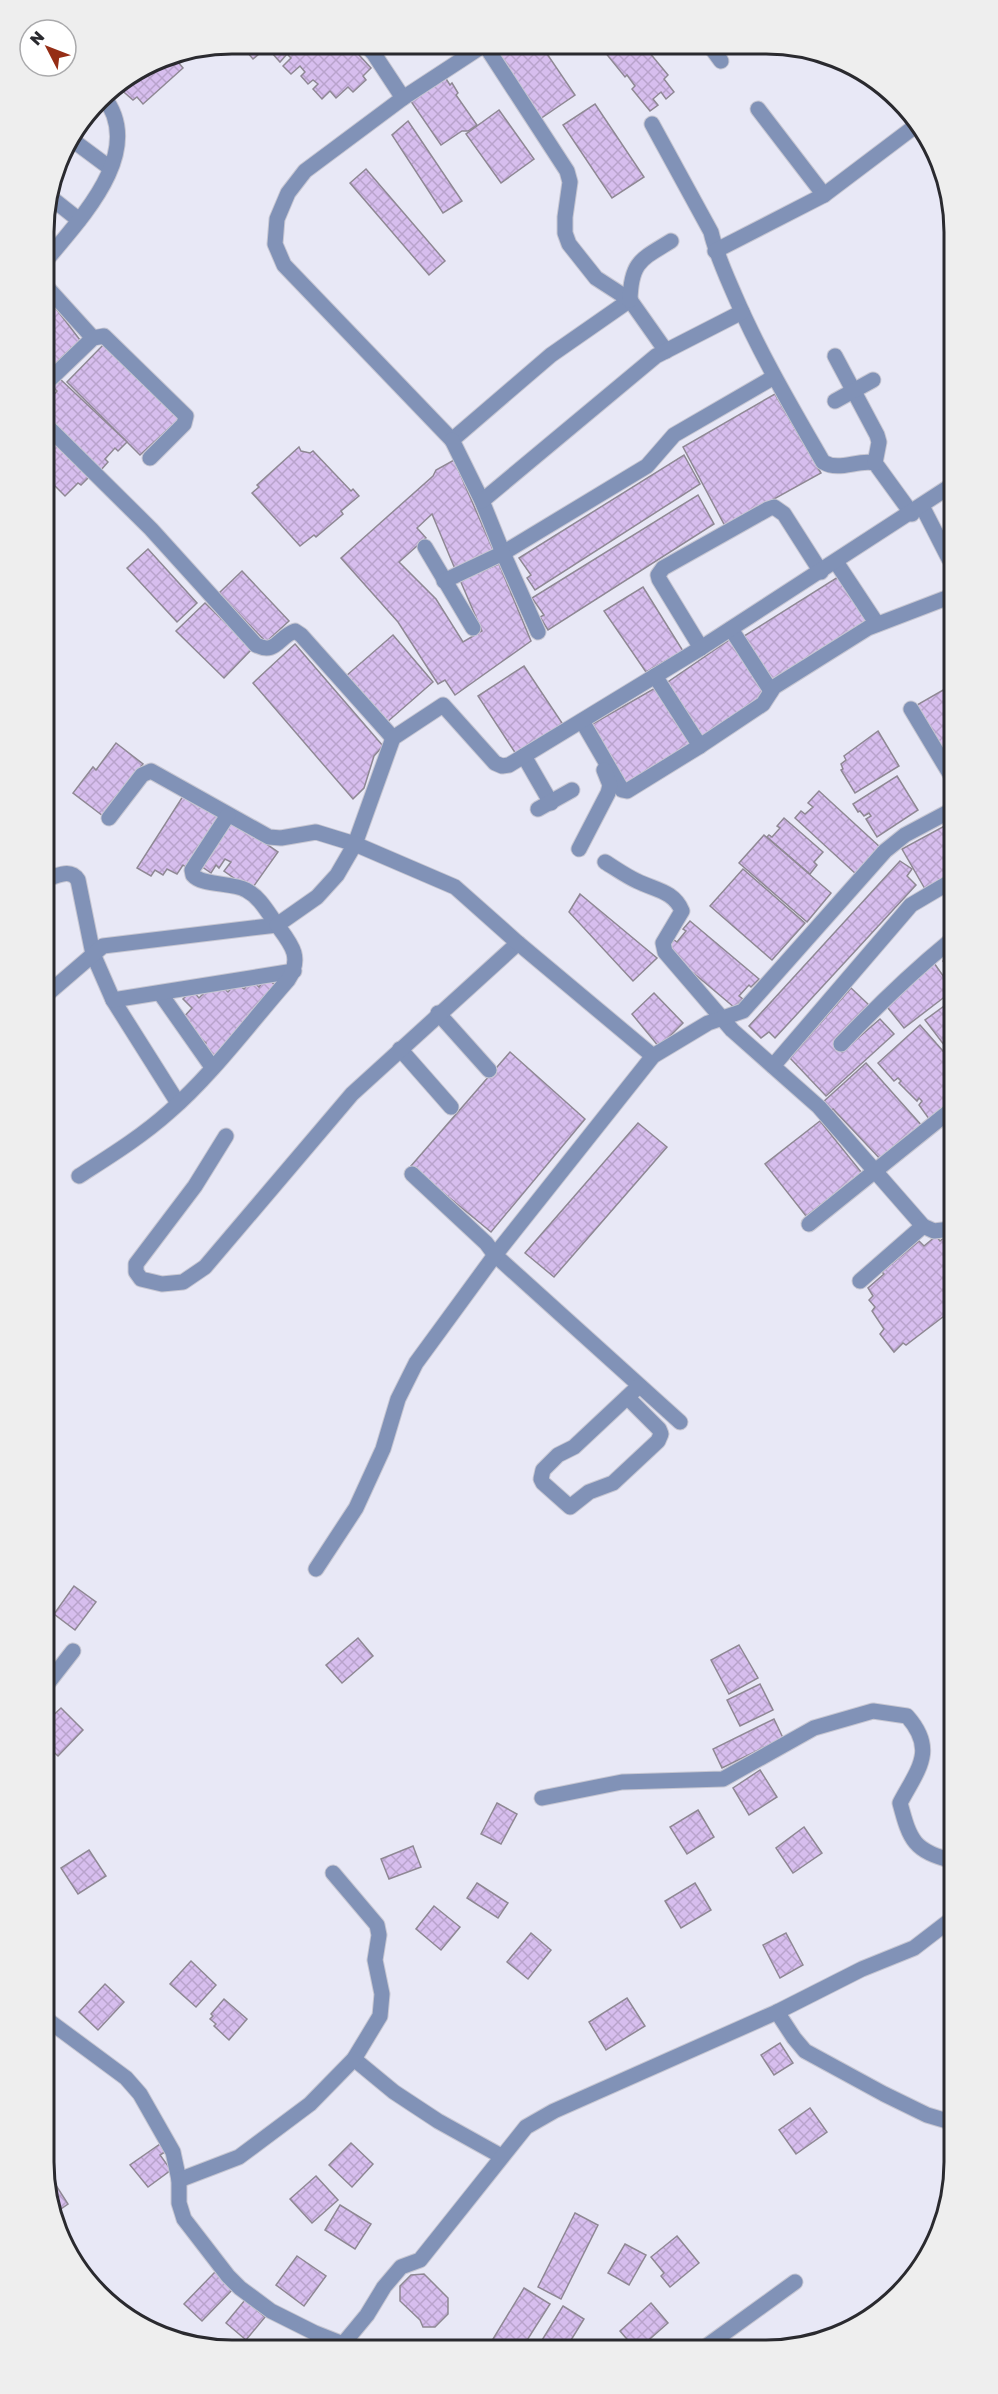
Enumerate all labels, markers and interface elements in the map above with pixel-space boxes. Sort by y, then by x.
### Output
north arrow [18,18,78,78]
text: N [25,27,48,49]

